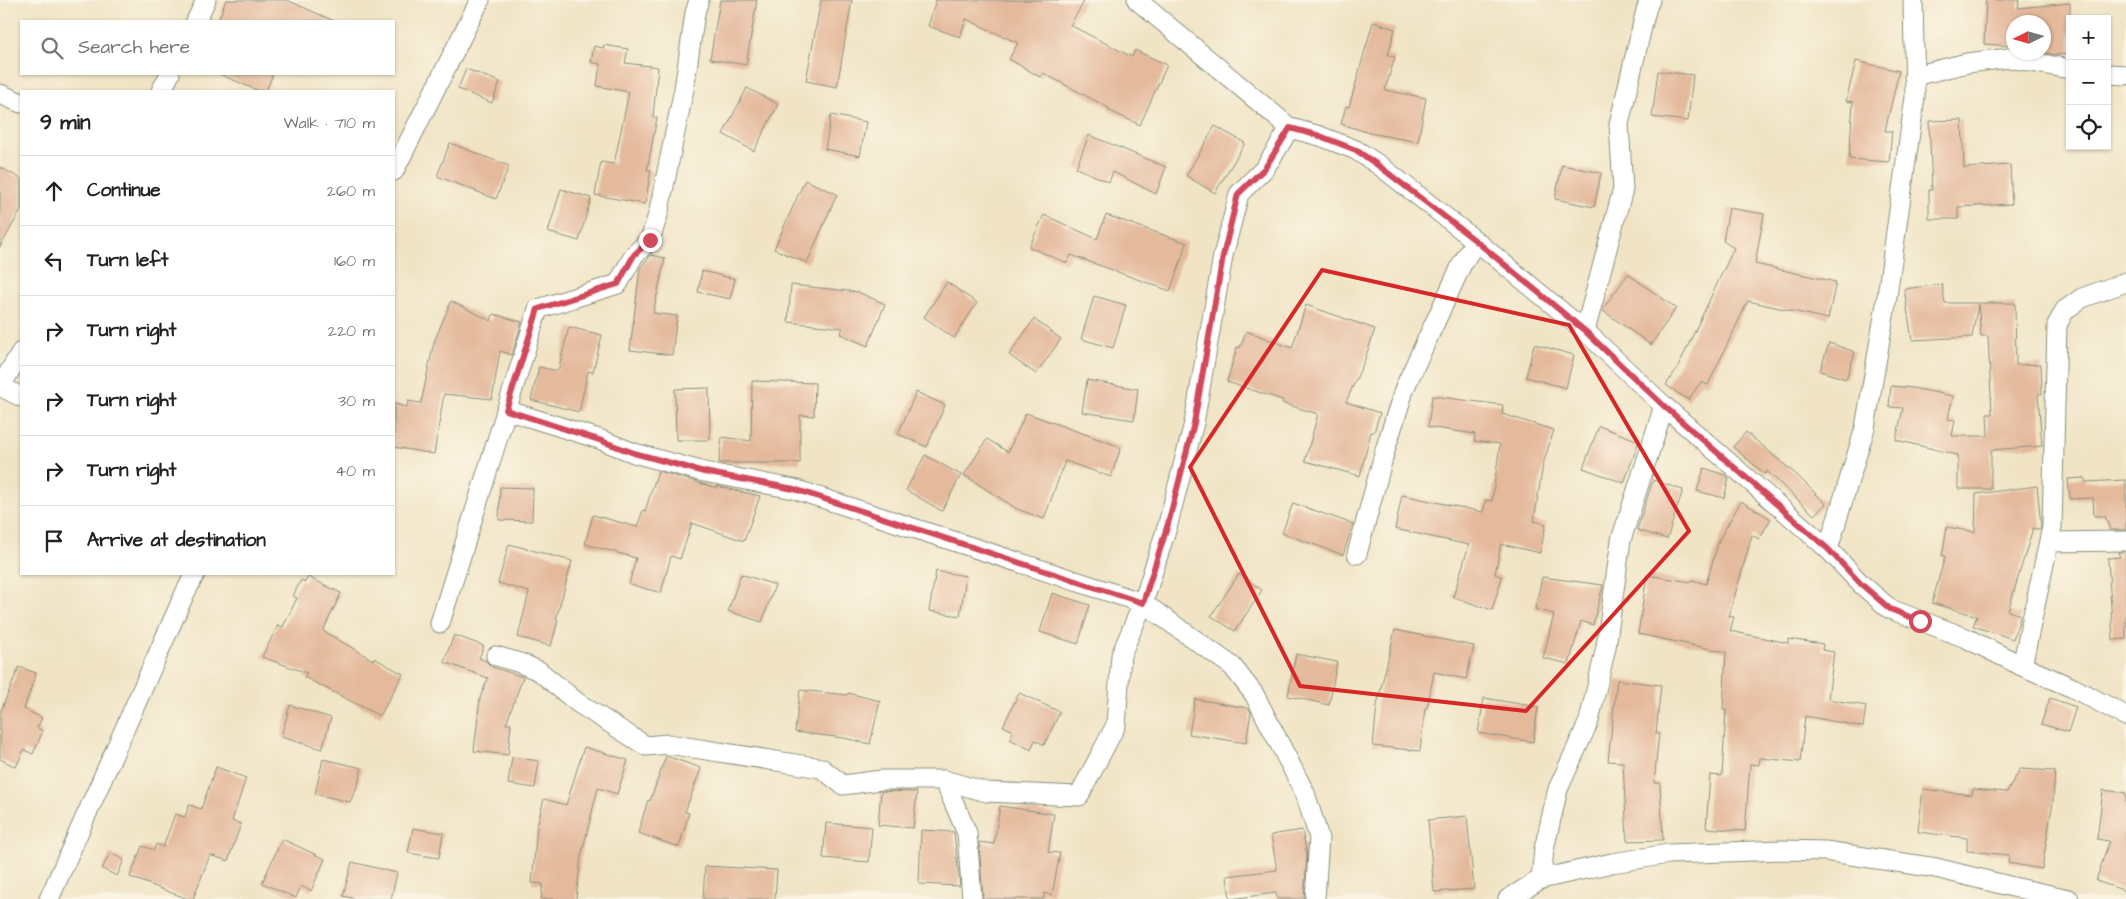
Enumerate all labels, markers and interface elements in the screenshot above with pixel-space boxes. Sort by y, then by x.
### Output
north arrow [2006,15,2051,60]
map controls [2066,15,2111,150]
button: + [2066,15,2111,60]
search box [20,20,395,75]
icon: search [38,34,66,62]
text: Search here [78,34,190,61]
button: − [2066,60,2111,105]
button: locate [2066,105,2111,150]
text: 9 min [40,108,90,137]
text: Walk · 710 m [284,112,375,134]
icon: ahead [40,177,68,205]
text: Continue [87,177,161,204]
text: 260 m [327,180,375,202]
route end [639,229,662,252]
icon: left [40,247,68,275]
text: Turn left [87,247,168,274]
text: 160 m [334,250,375,272]
icon: right [40,317,68,345]
text: Turn right [87,317,176,344]
text: 220 m [328,320,375,342]
icon: right [40,387,68,415]
text: Turn right [87,387,176,414]
text: 30 m [338,390,375,412]
icon: right [40,457,68,485]
text: Turn right [87,457,176,484]
text: 40 m [335,460,375,482]
icon: arrive [40,527,68,555]
text: Arrive at destination [87,527,266,554]
route start [1909,610,1932,633]

